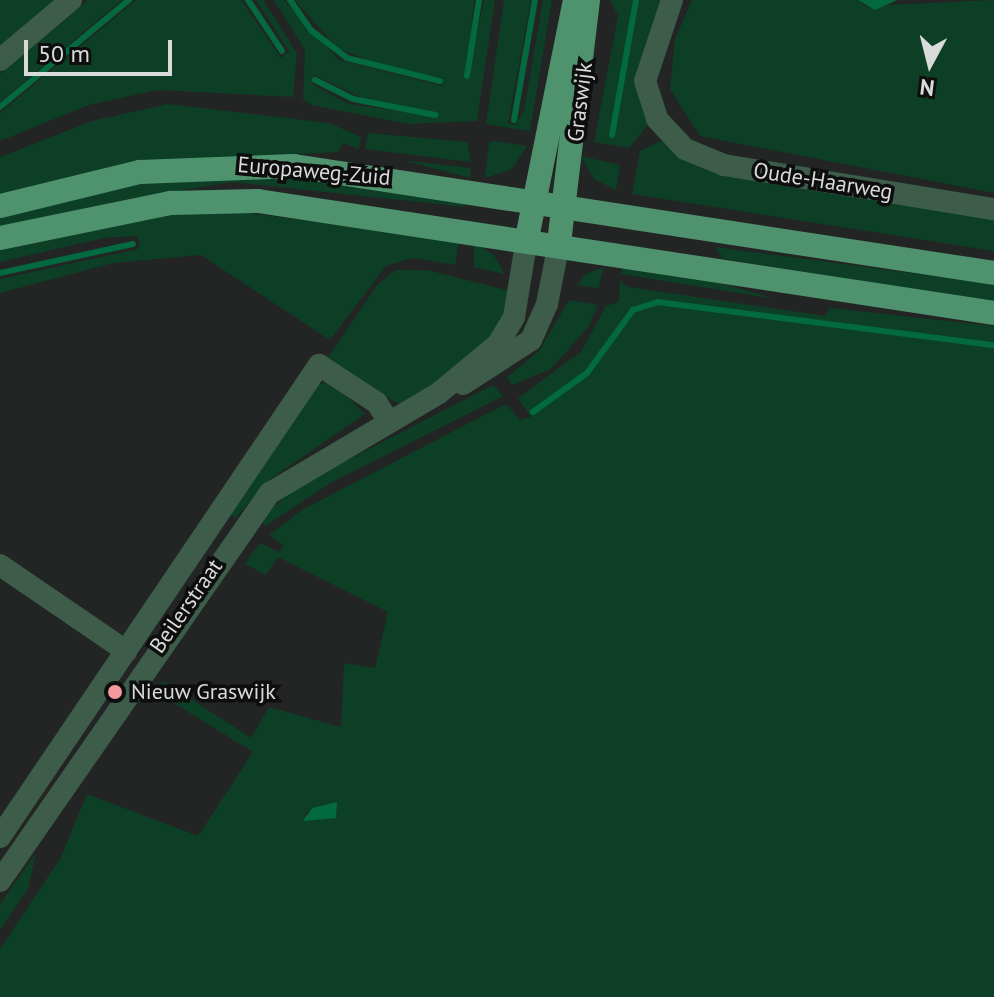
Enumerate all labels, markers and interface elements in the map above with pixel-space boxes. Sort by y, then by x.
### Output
scale bar [28,24,176,74]
north arrow [890,24,970,104]
text: 50 m [38,38,90,69]
street label: Graswijk [562,61,598,143]
text: N [918,73,936,103]
street label: Europaweg-Zuid [237,151,391,191]
street label: Oude-Haarweg [751,157,895,205]
street label: Beilerstraat [144,554,228,658]
place label: Nieuw Graswijk [131,679,276,705]
marker: Nieuw Graswijk [106,683,124,701]

